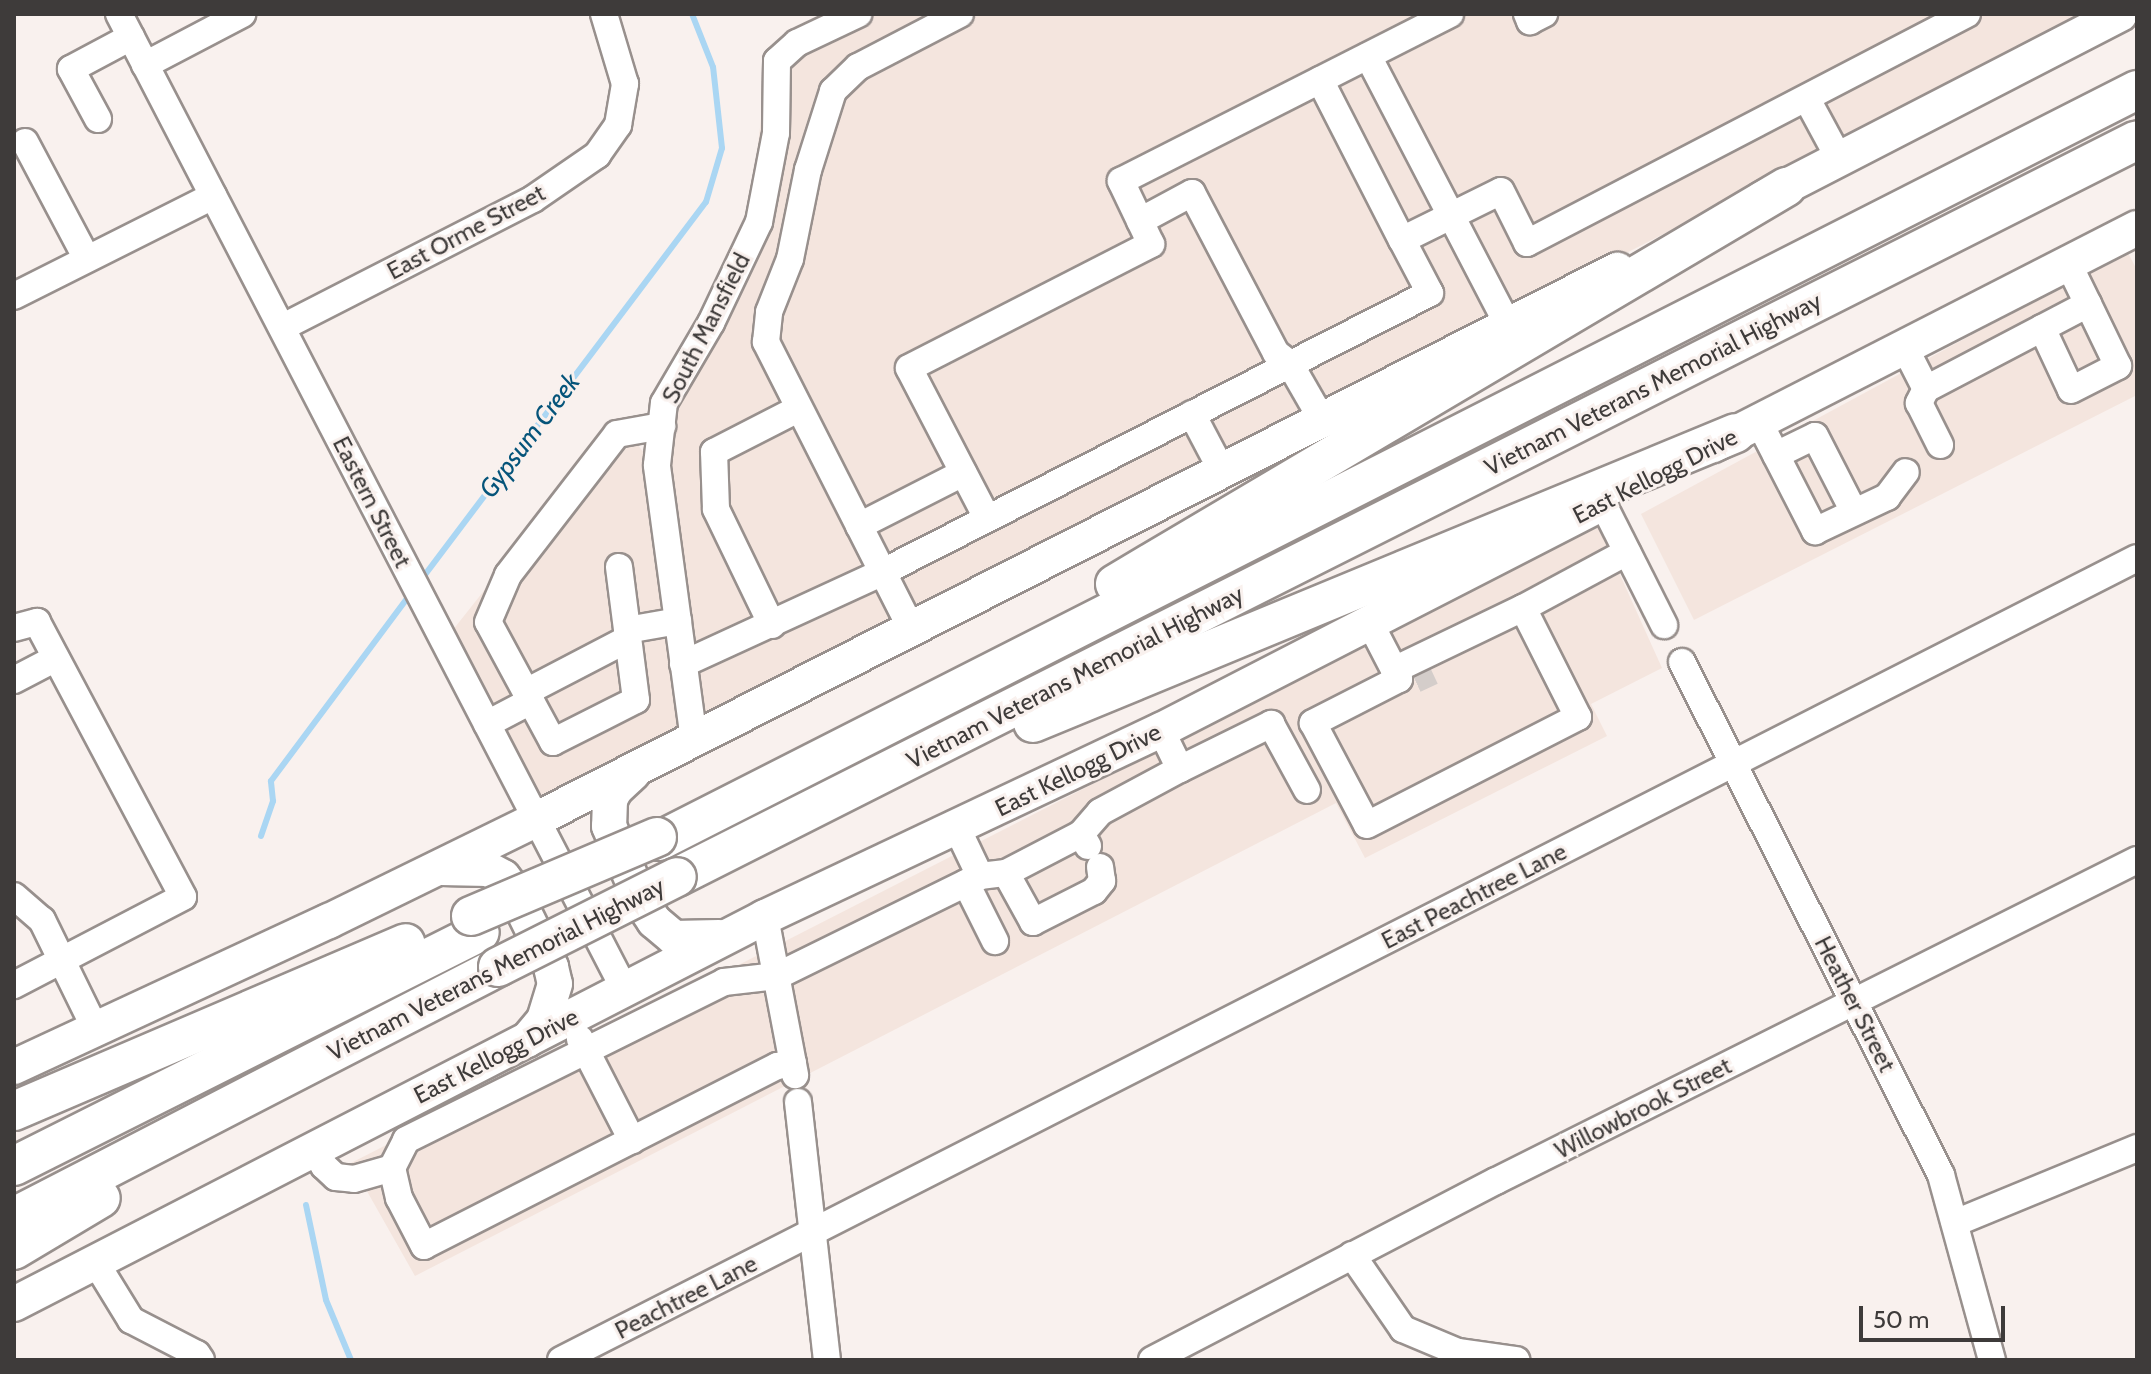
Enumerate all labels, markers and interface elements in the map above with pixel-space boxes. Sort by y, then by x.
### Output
street label: East Orme Street [382,178,550,286]
street label: South Mansfield [656,248,756,408]
street label: Vietnam Veterans Memorial Highway [1480,286,1826,482]
water label: Gypsum Creek [473,368,587,504]
street label: East Kellogg Drive [1568,422,1742,530]
street label: Eastern Street [327,432,417,572]
street label: Vietnam Veterans Memorial Highway [902,579,1248,775]
street label: East Kellogg Drive [990,717,1166,823]
street label: East Peachtree Lane [1377,837,1571,955]
street label: Vietnam Veterans Memorial Highway [323,871,669,1067]
street label: Heather Street [1809,931,1901,1077]
street label: East Kellogg Drive [409,1002,583,1110]
street label: Willowbrook Street [1550,1051,1736,1165]
street label: Peachtree Lane [610,1249,762,1345]
scale bar [1863,1290,2009,1340]
text: 50 m [1873,1305,1929,1334]

